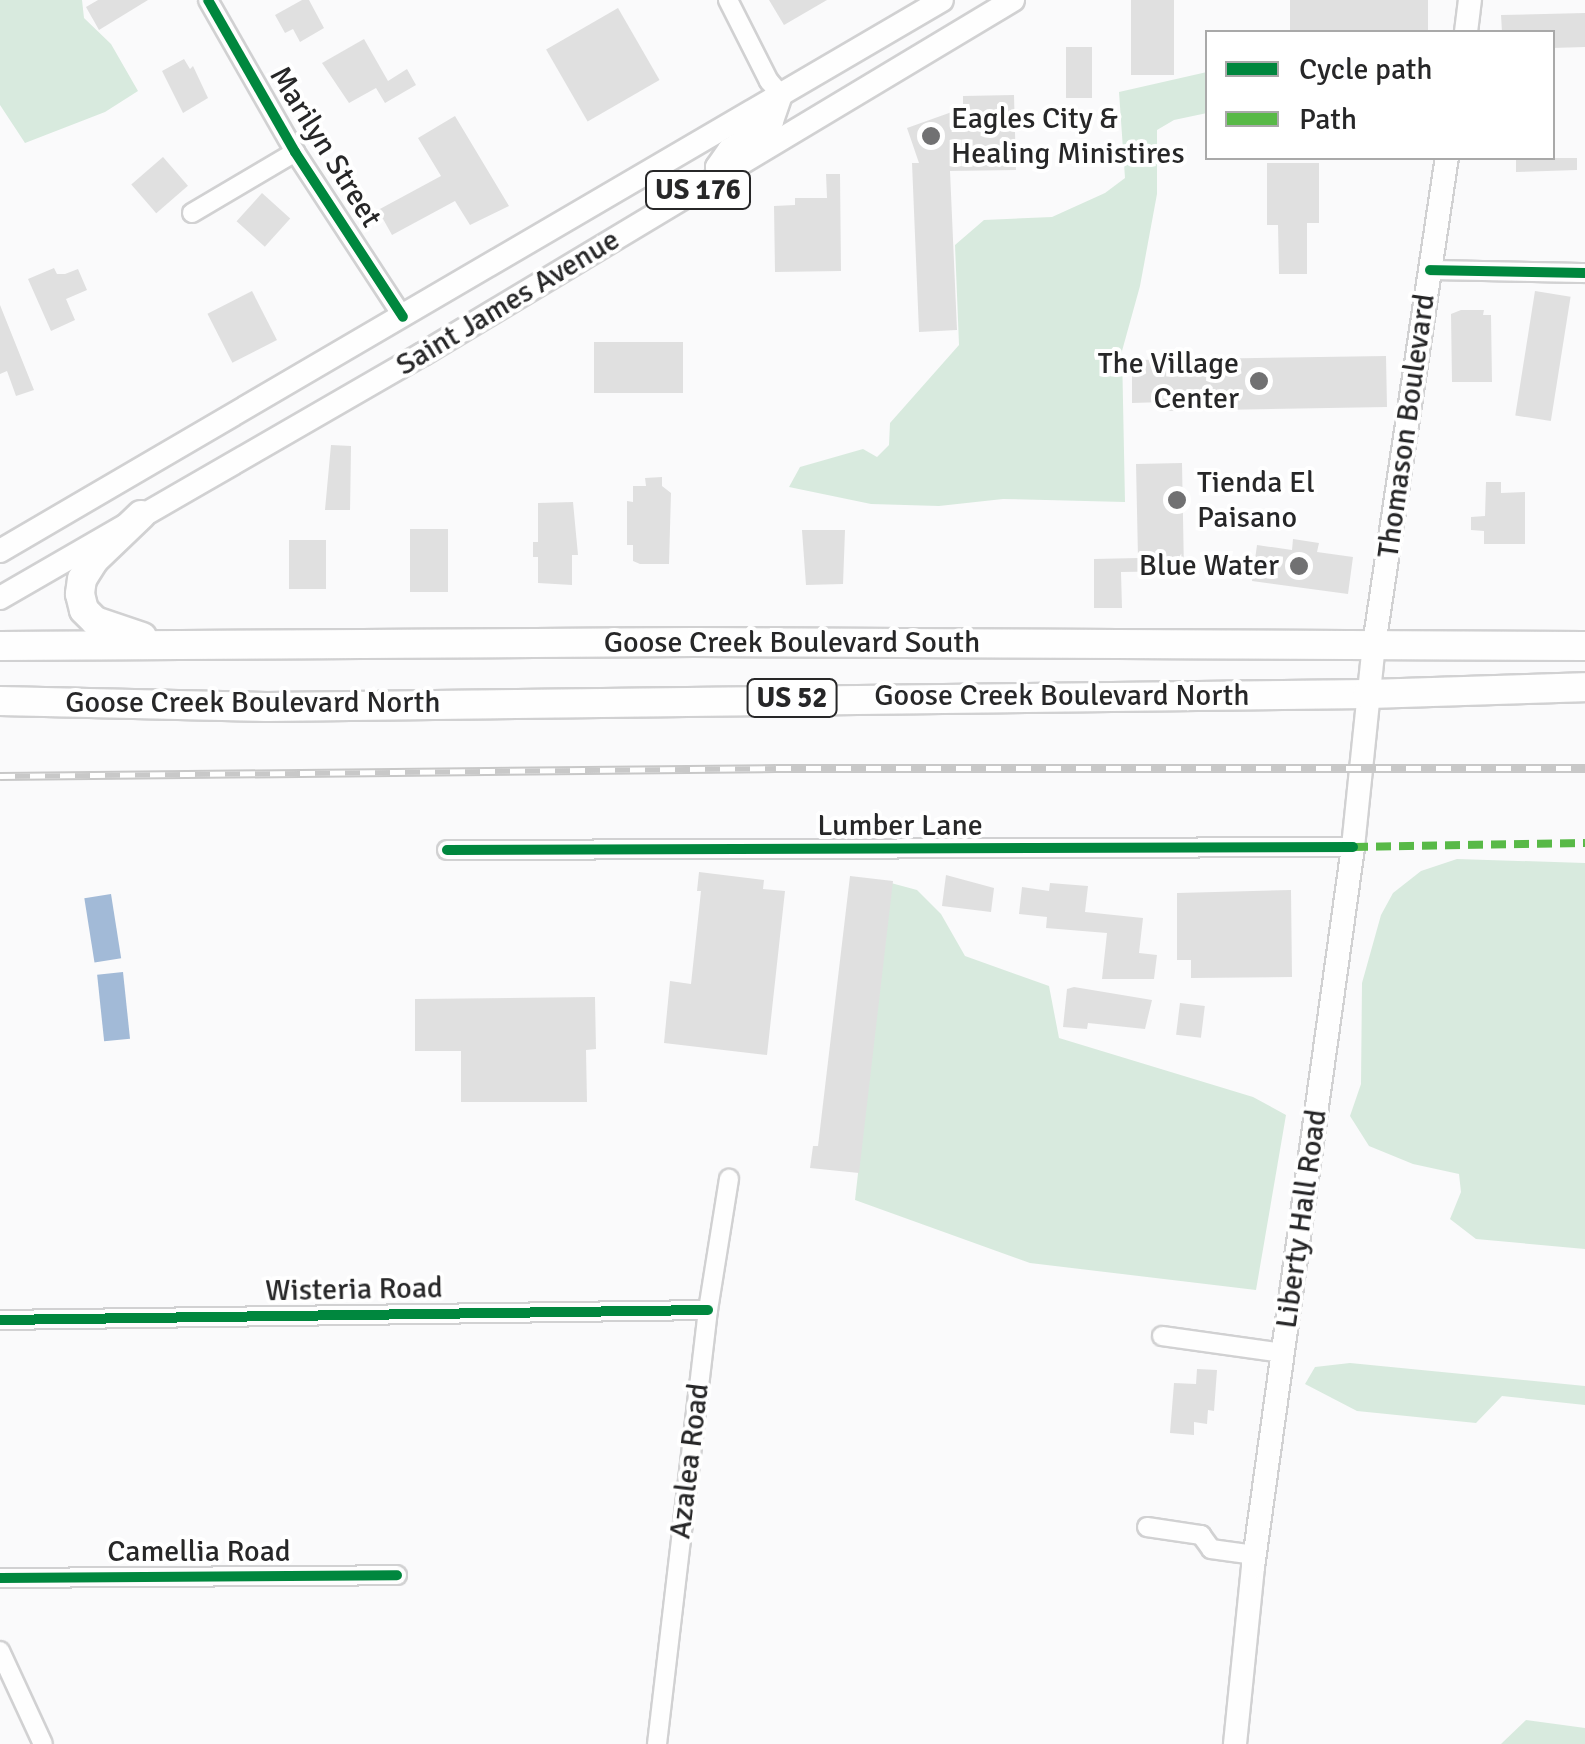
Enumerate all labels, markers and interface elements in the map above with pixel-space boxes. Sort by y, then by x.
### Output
legend [1205,30,1555,160]
text: Cycle path [1299,51,1433,88]
street label: Marilyn Street [261,60,389,234]
place label: Eagles City & Healing Ministires [951,101,1185,172]
text: Path [1299,101,1357,138]
marker: Eagles City & Healing Ministires [920,125,942,147]
road number: US 176 [643,167,753,213]
street label: Saint James Avenue [390,222,626,384]
street label: Thomason Boulevard [1371,292,1443,560]
place label: The Village Center [1098,346,1239,416]
marker: The Village Center [1248,370,1270,392]
place label: Tienda El Paisano [1197,465,1315,536]
marker: Tienda El Paisano [1166,489,1188,511]
place label: Blue Water [1139,548,1279,584]
marker: Blue Water [1288,555,1310,577]
street label: Goose Creek Boulevard South [604,625,980,661]
road number: US 52 [744,675,840,721]
street label: Goose Creek Boulevard North [874,678,1250,714]
street label: Goose Creek Boulevard North [65,685,441,721]
street label: Lumber Lane [817,808,983,844]
street label: Liberty Hall Road [1269,1107,1335,1331]
street label: Wisteria Road [265,1270,443,1310]
street label: Azalea Road [663,1381,717,1541]
street label: Camellia Road [107,1534,291,1570]

